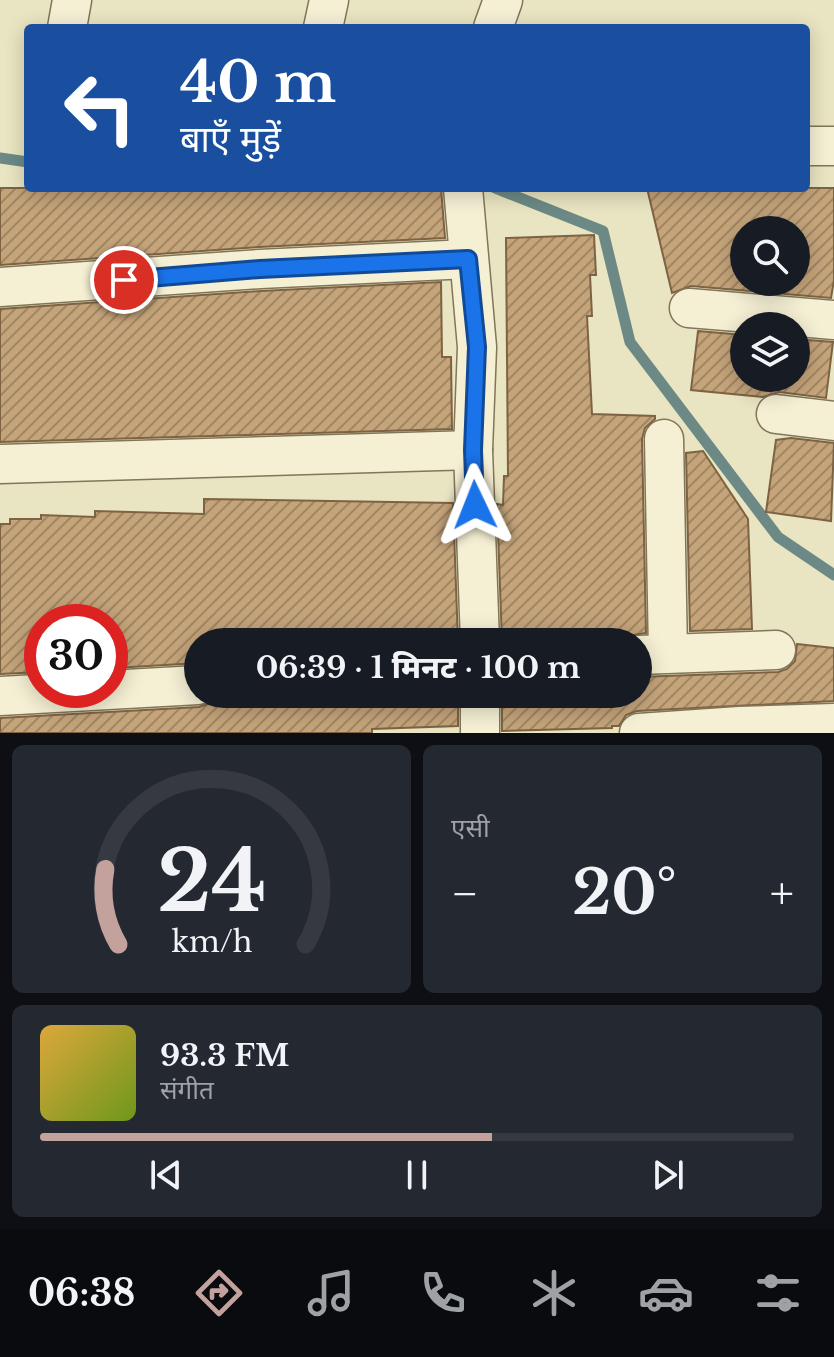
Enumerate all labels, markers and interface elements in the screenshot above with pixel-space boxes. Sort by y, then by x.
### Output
text: 40 m [180,48,336,117]
icon: left [48,56,152,160]
text: बाएँ मुड़ें [180,117,281,162]
map controls [730,216,810,392]
button: search [730,216,810,296]
pin [90,246,158,314]
icon: arrive [102,258,146,302]
button: layers [730,312,810,392]
position arrow [433,463,517,547]
speed limit sign: 30 [24,604,128,708]
text: 06:39 · 1 मिनट · 100 m [256,649,580,686]
text: एसी [451,812,490,844]
text: 24 [157,830,266,933]
text: 20° [572,856,677,930]
text: − [451,866,479,921]
text: + [770,866,794,921]
text: km/h [171,924,252,960]
text: 93.3 FM [160,1037,289,1074]
text: संगीत [160,1074,214,1106]
icon: previous [144,1153,188,1197]
icon: pause [395,1153,439,1197]
icon: next [646,1153,690,1197]
icon: directions [191,1265,247,1321]
icon: music [303,1265,359,1321]
icon: phone [415,1265,471,1321]
icon: climate [526,1265,582,1321]
icon: car [638,1265,694,1321]
icon: filters [750,1265,806,1321]
text: 06:38 [28,1271,135,1316]

